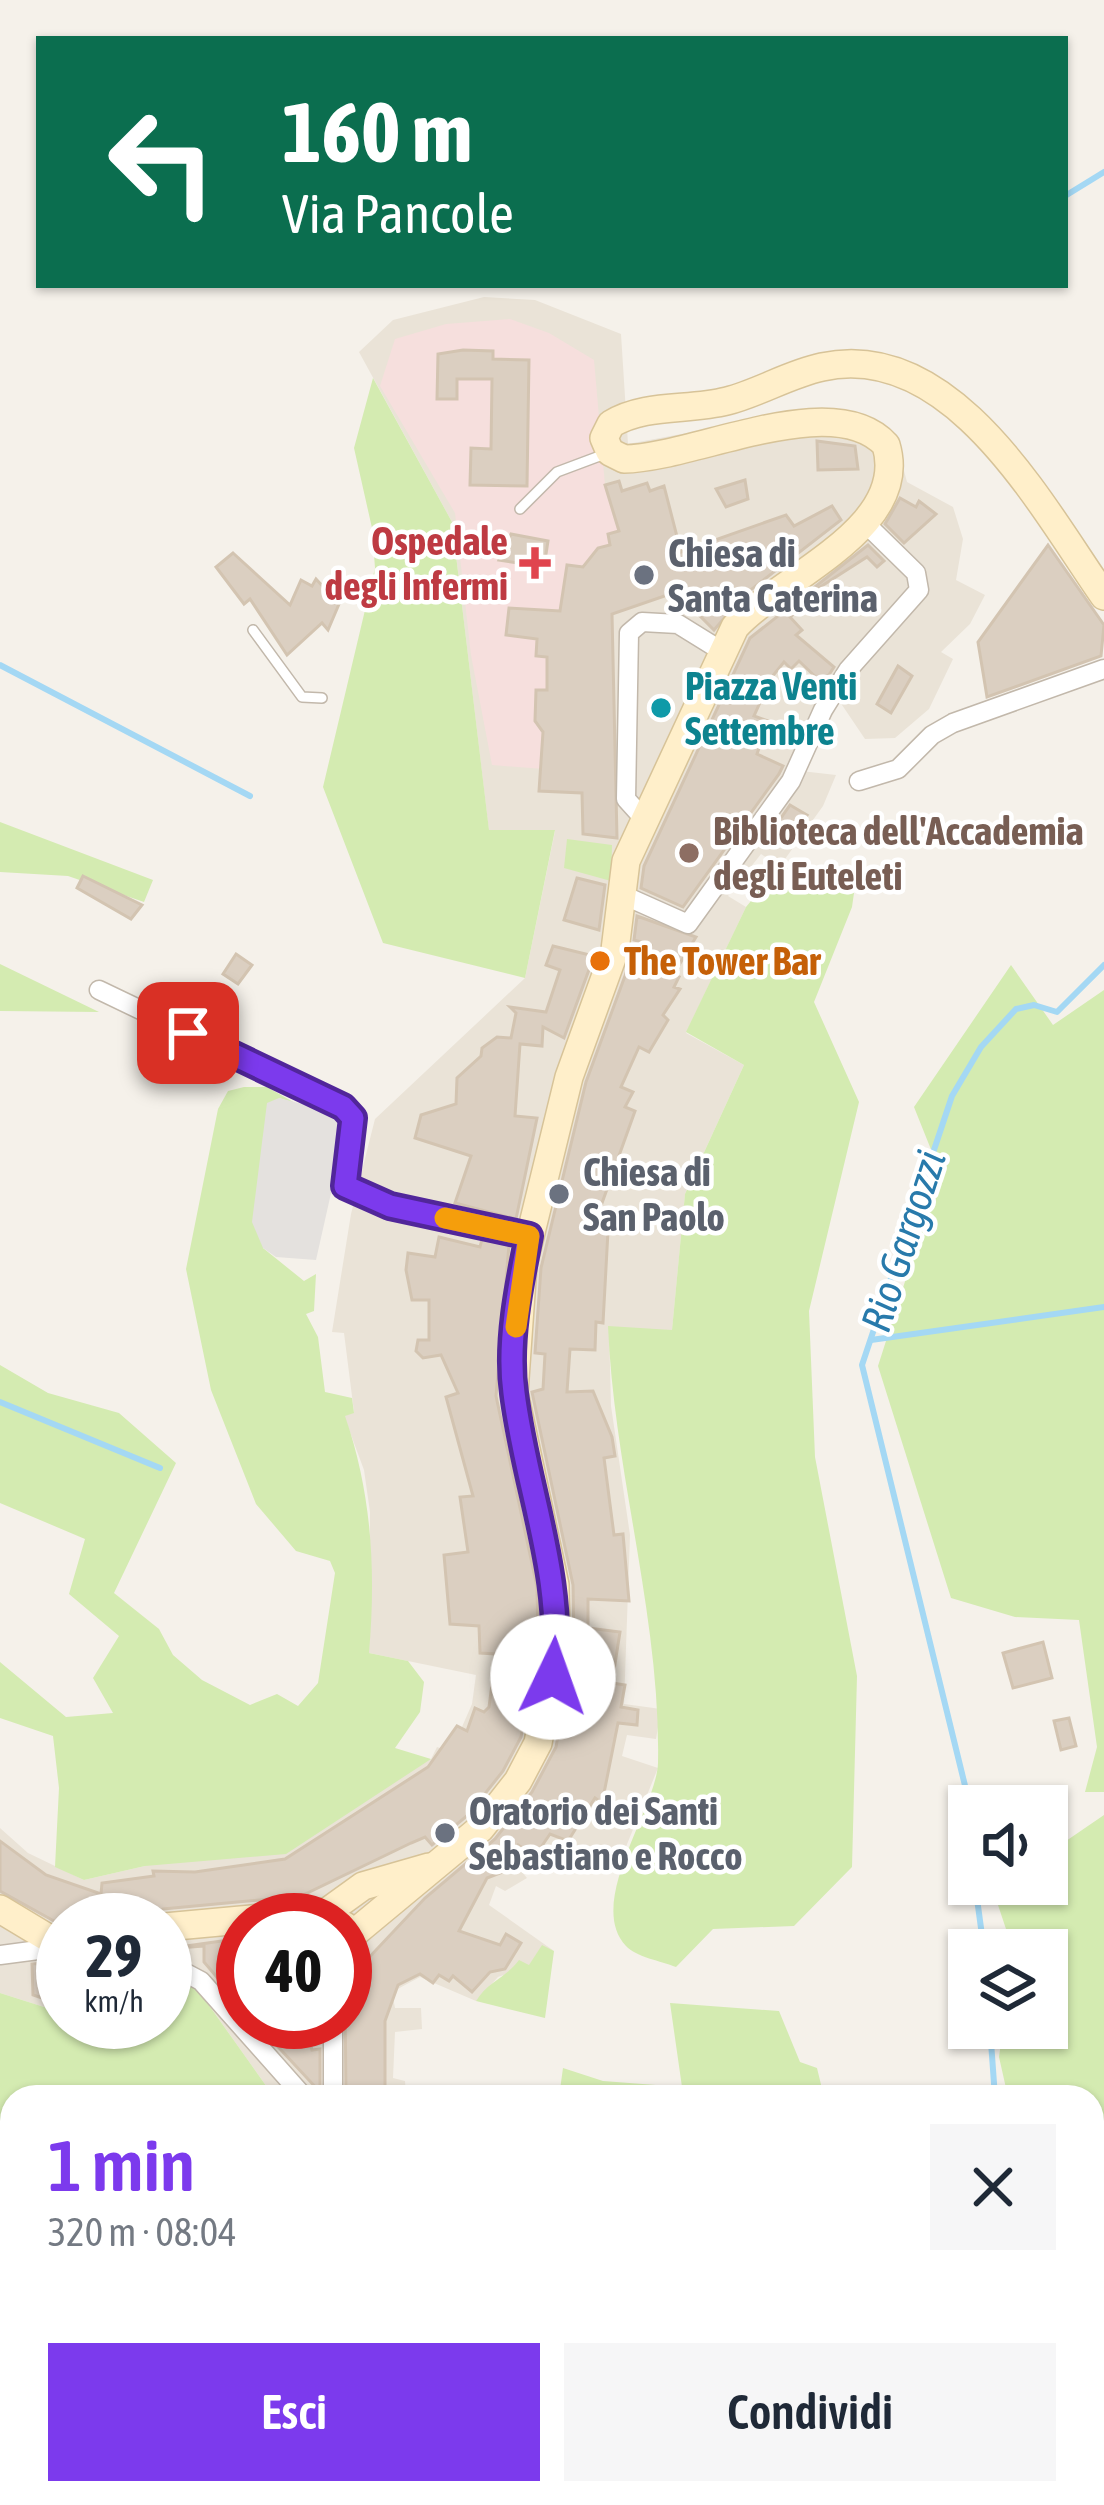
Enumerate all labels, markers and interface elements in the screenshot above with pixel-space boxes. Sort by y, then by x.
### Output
icon: left [84,84,240,240]
text: 160 m [282,84,472,180]
text: Via Pancole [282,183,514,244]
place label: Ospedale degli Infermi [325,519,508,608]
place label: Chiesa di Santa Caterina [668,531,878,620]
marker: Ospedale degli Infermi [519,547,551,579]
marker: Chiesa di Santa Caterina [631,562,657,588]
place label: Piazza Venti Settembre [685,664,857,753]
marker: Piazza Venti Settembre [648,695,674,721]
place label: Biblioteca dell'Accademia degli Euteleti [713,809,1084,898]
marker: Biblioteca dell'Accademia degli Euteleti [676,840,702,866]
place label: The Tower Bar [624,939,822,983]
marker: The Tower Bar [587,948,613,974]
pin [137,982,239,1084]
icon: arrive [155,1000,221,1066]
water label: Rio Gargozzi [851,1145,955,1337]
place label: Chiesa di San Paolo [583,1150,725,1239]
marker: Chiesa di San Paolo [546,1181,572,1207]
position arrow [490,1614,616,1740]
map controls [948,1785,1068,2049]
button: sound [948,1785,1068,1905]
place label: Oratorio dei Santi Sebastiano e Rocco [469,1789,742,1878]
marker: Oratorio dei Santi Sebastiano e Rocco [432,1820,458,1846]
speed limit sign: 40 [216,1893,372,2049]
text: 29 [86,1921,142,1990]
button: layers [948,1929,1068,2049]
text: km/h [84,1984,144,2018]
text: 1 min [48,2124,195,2206]
button: close [930,2124,1056,2250]
text: 320 m · 08:04 [48,2210,237,2254]
button: Esci [48,2343,540,2481]
button: Condividi [564,2343,1056,2481]

